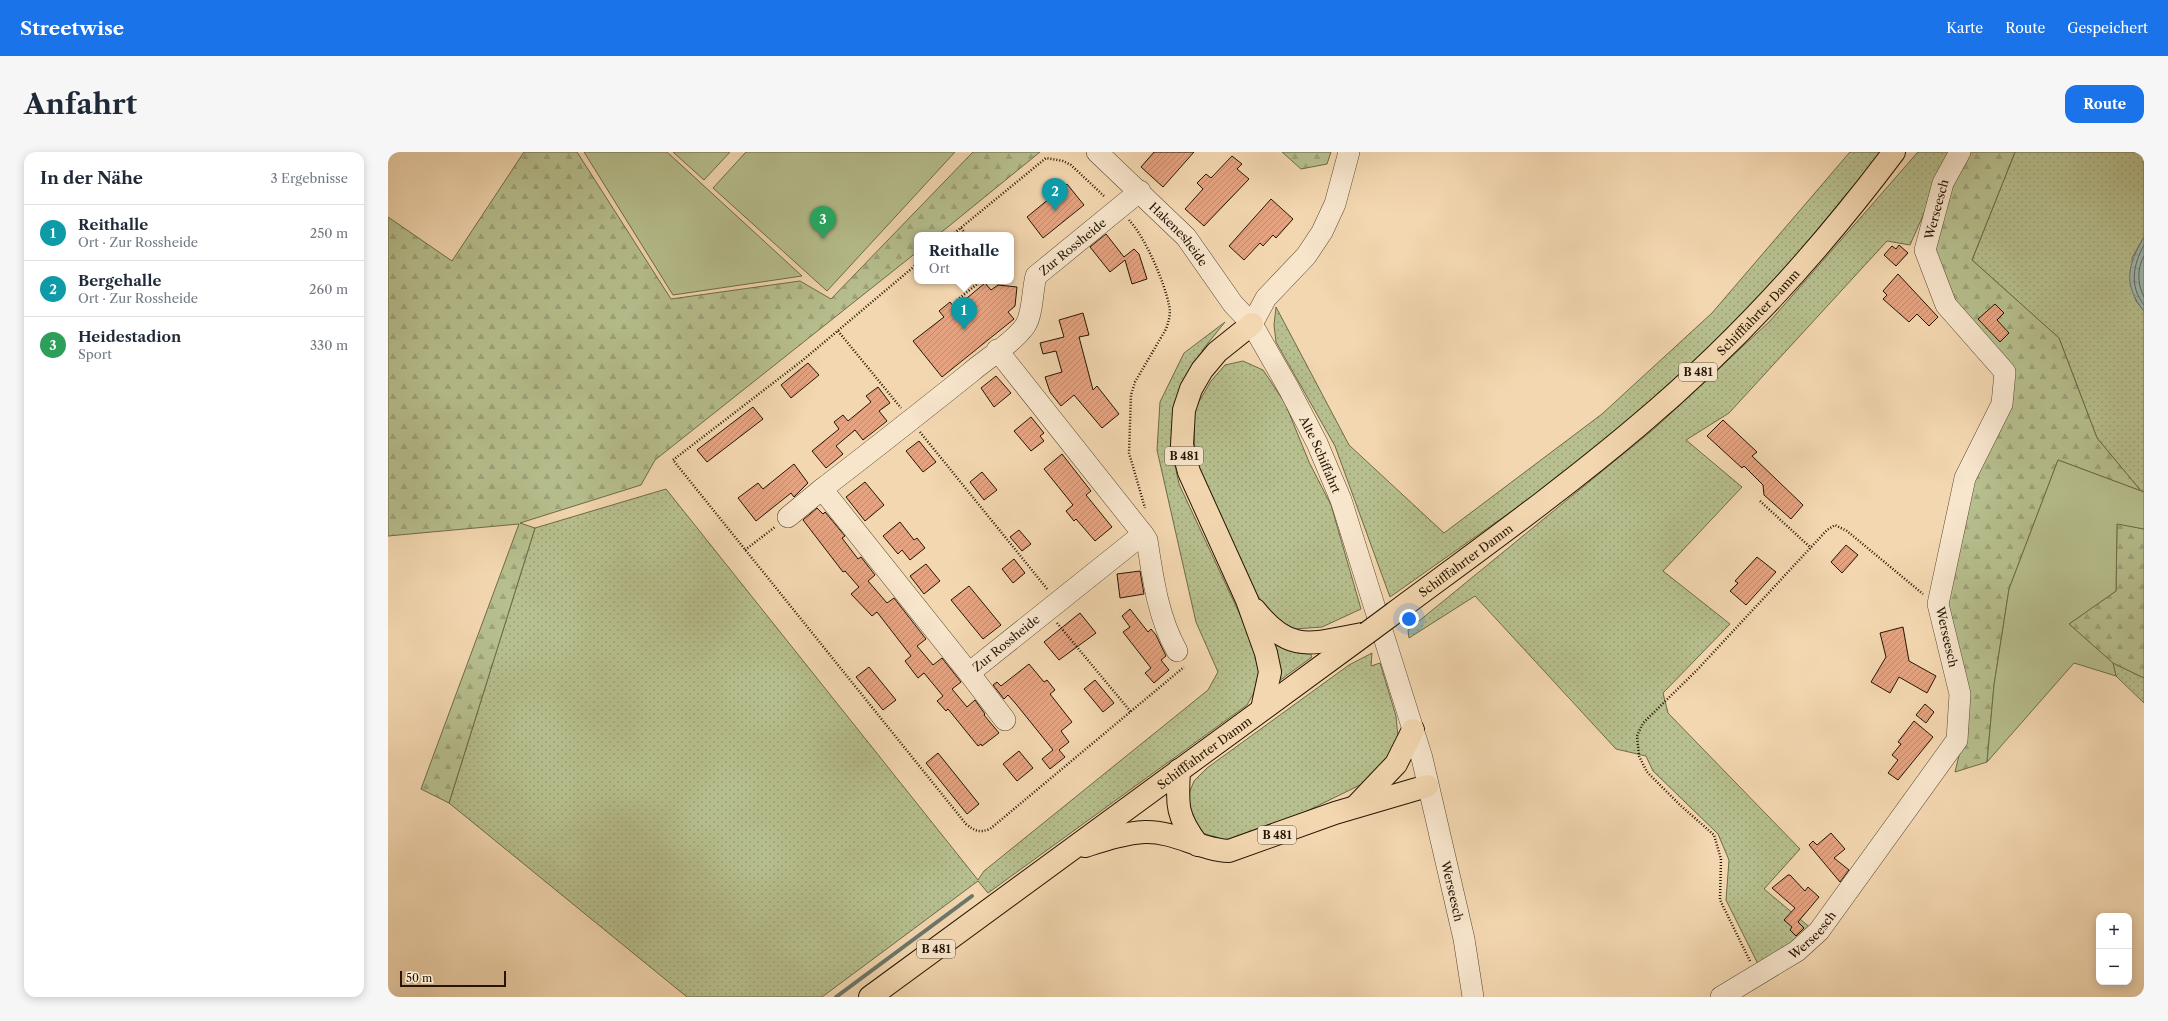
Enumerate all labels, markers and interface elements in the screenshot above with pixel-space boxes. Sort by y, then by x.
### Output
text: Streetwise [20,17,124,40]
text: Karte [1946,19,1983,37]
text: Route [2005,19,2045,37]
text: Gespeichert [2067,19,2148,37]
button: Route [2065,85,2144,123]
text: Anfahrt [24,87,137,121]
text: In der Nähe [40,168,143,188]
text: 3 Ergebnisse [270,170,348,186]
street label: Werseesch [1920,177,1951,242]
pin: 2 [1042,178,1068,211]
street label: Hakenesheide [1146,199,1212,269]
pin: 3 [810,206,836,239]
street label: Zur Rossheide [1036,214,1109,278]
text: Reithalle [78,215,148,234]
text: 1 [50,225,56,241]
text: 250 m [310,225,348,241]
popup [914,232,1014,284]
text: Ort · Zur Rossheide [78,234,198,250]
text: Reithalle [929,241,999,260]
text: Ort [929,260,950,276]
street label: Schifffahrter Damm [1713,266,1802,358]
text: Bergehalle [78,271,161,290]
text: 2 [49,281,57,297]
text: 260 m [309,281,348,297]
text: Ort · Zur Rossheide [78,290,198,306]
pin: 1 [951,297,977,330]
text: Heidestadion [78,327,181,346]
text: 3 [49,337,57,353]
text: 330 m [310,337,348,353]
text: Sport [78,346,112,362]
road number: B 481 [1679,363,1717,381]
street label: Alte Schiffahrt [1296,412,1345,496]
road number: B 481 [1165,447,1203,465]
street label: Schifffahrter Damm [1415,520,1516,600]
street label: Werseesch [1933,604,1961,669]
your location [1399,609,1419,629]
street label: Zur Rossheide [969,611,1043,675]
street label: Schifffahrter Damm [1154,713,1254,792]
road number: B 481 [1258,826,1296,844]
street label: Werseesch [1438,858,1467,923]
street label: Werseesch [1785,907,1839,962]
map controls [2096,913,2132,985]
button: + [2096,913,2132,949]
road number: B 481 [917,940,955,958]
button: − [2096,949,2132,985]
scale bar [400,969,506,988]
text: 50 m [406,971,432,985]

